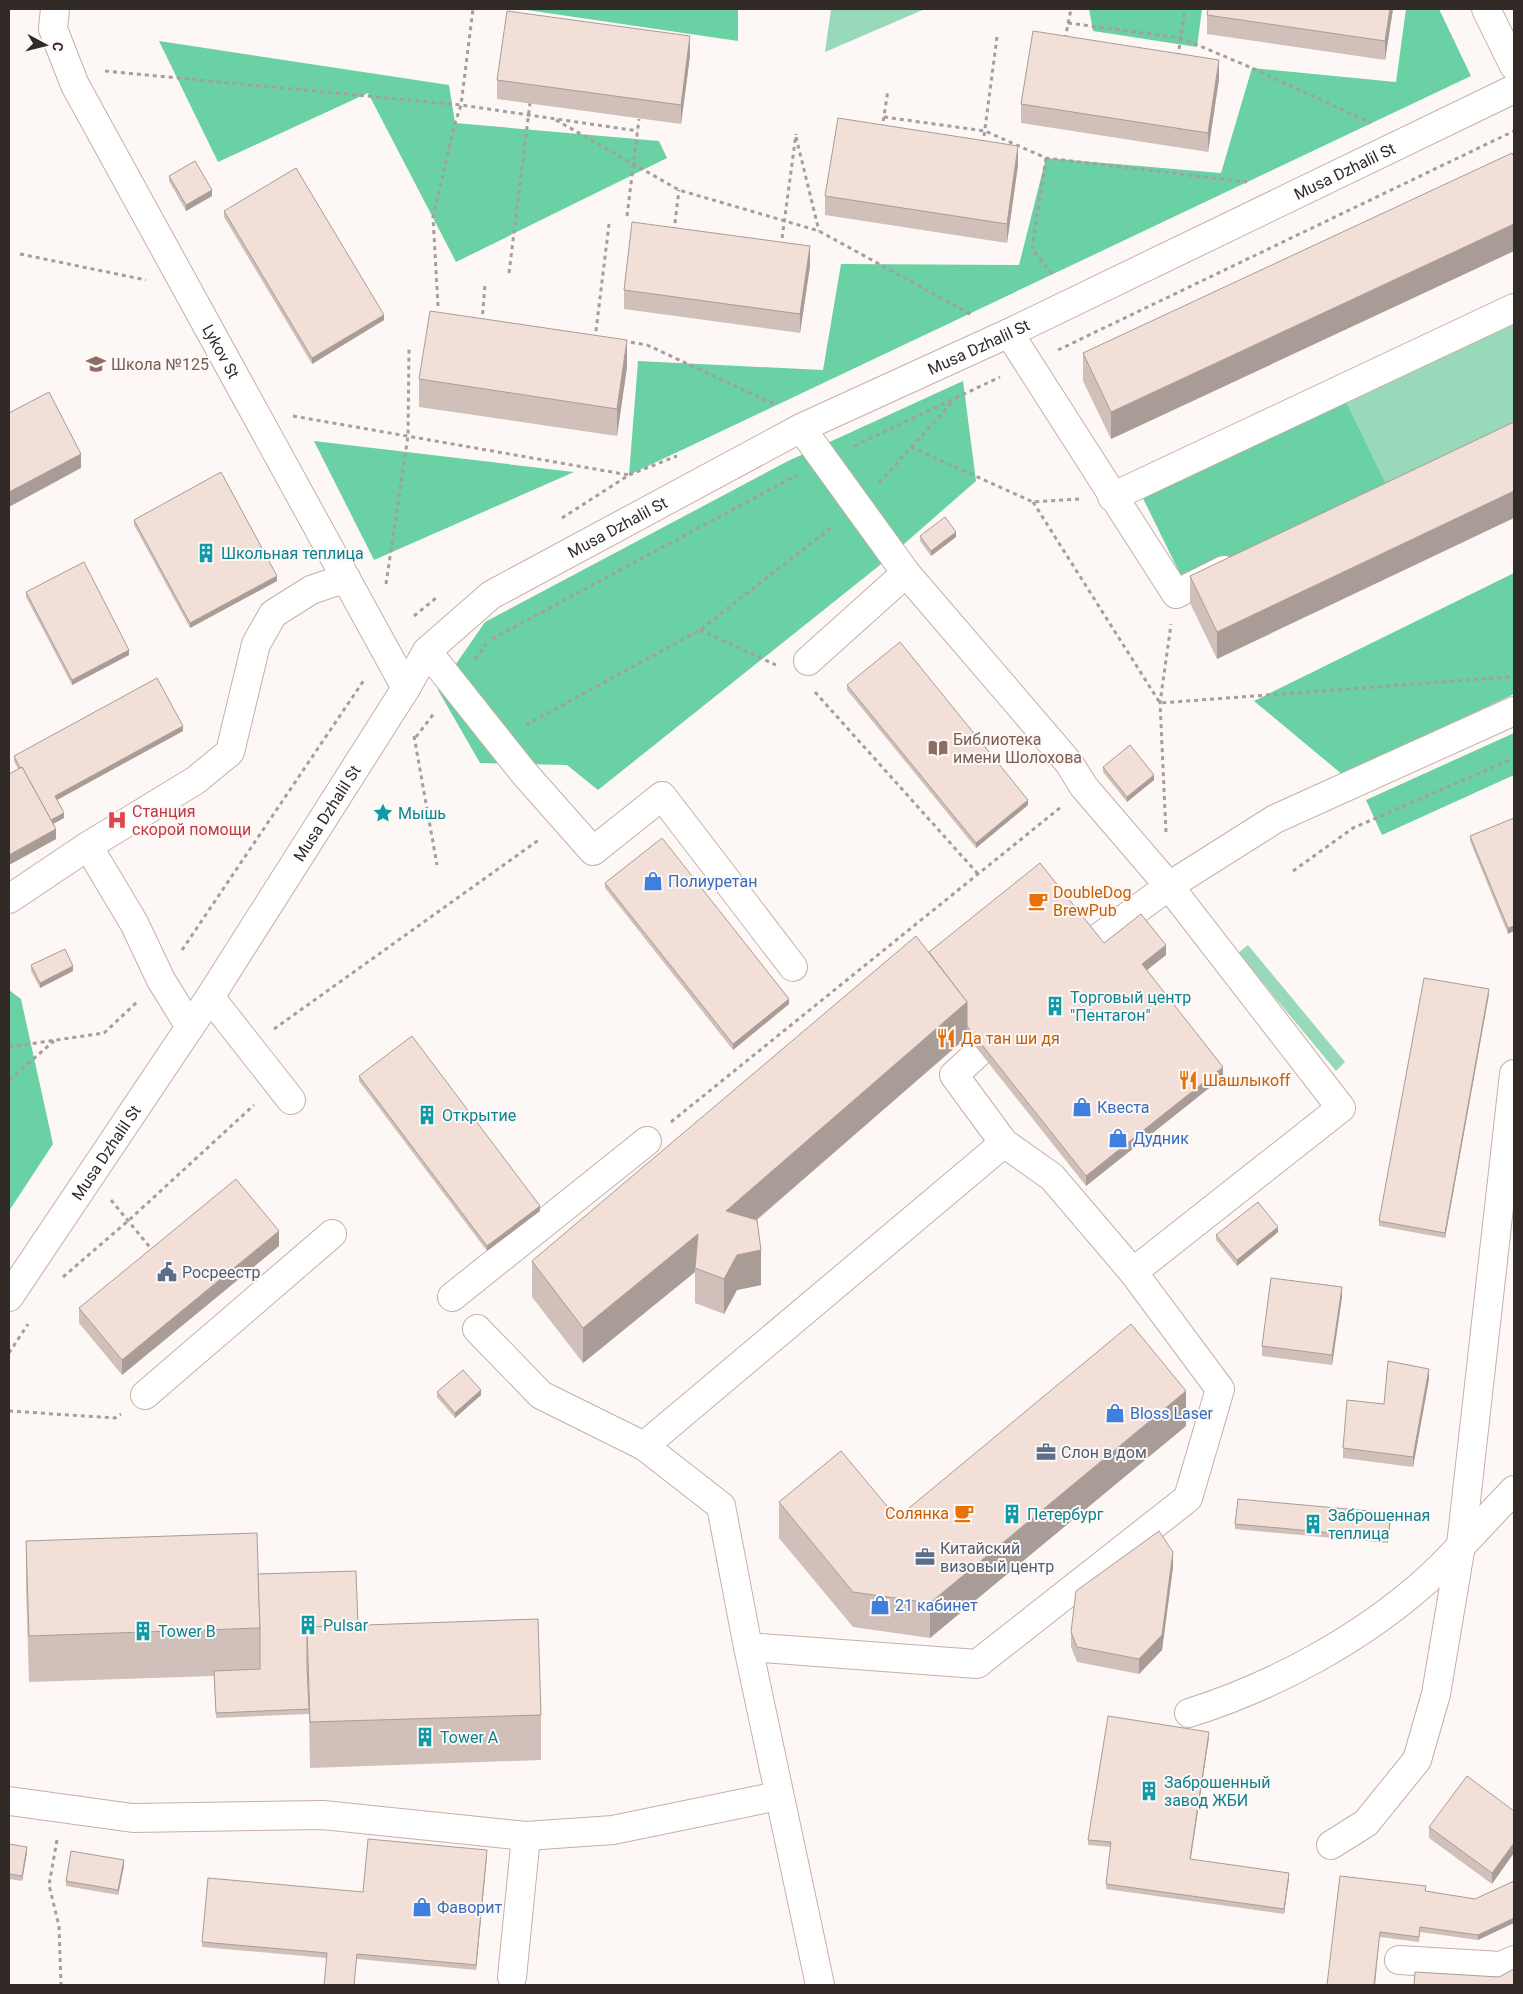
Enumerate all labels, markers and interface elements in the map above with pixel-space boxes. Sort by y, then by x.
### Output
north arrow [20,20,70,70]
text: С [49,41,66,52]
street label: Musa Dzhalil St [1291,139,1398,204]
street label: Musa Dzhalil St [925,315,1033,379]
street label: Lykov St [198,321,243,382]
school or university icon: Школа №125 [85,353,107,375]
place label: Школа №125 [111,355,209,374]
street label: Musa Dzhalil St [565,493,670,562]
building icon: Школьная теплица [195,542,217,564]
place label: Школьная теплица [221,544,364,563]
place label: Библиотека имени Шолохова [953,730,1082,767]
library icon: Библиотека имени Шолохова [927,737,949,759]
street label: Musa Dzhalil St [290,762,365,865]
place label: Станция скорой помощи [132,802,251,839]
place icon: Мышь [372,802,394,824]
place label: Мышь [398,804,446,823]
hospital icon: Станция скорой помощи [106,809,128,831]
shop icon: Полиуретан [642,870,664,892]
place label: Полиуретан [668,872,757,891]
place label: DoubleDog BrewPub [1053,883,1131,920]
cafe icon: DoubleDog BrewPub [1027,890,1049,912]
place label: Торговый центр "Пентагон" [1070,988,1191,1025]
building icon: Торговый центр "Пентагон" [1044,995,1066,1017]
restaurant icon: Да тан ши дя [935,1027,957,1049]
place label: Да тан ши дя [961,1029,1060,1048]
restaurant icon: Шашлыкoff [1177,1069,1199,1091]
place label: Шашлыкoff [1203,1071,1291,1090]
shop icon: Квеста [1071,1096,1093,1118]
place label: Квеста [1097,1098,1150,1117]
street label: Musa Dzhalil St [68,1102,145,1204]
building icon: Открытие [416,1104,438,1126]
place label: Открытие [442,1106,516,1125]
shop icon: Дудник [1107,1127,1129,1149]
place label: Дудник [1133,1129,1189,1148]
public building icon: Росреестр [156,1261,178,1283]
place label: Росреестр [182,1263,261,1282]
shop icon: Bloss Laser [1104,1402,1126,1424]
place label: Bloss Laser [1130,1404,1214,1423]
office icon: Слон в дом [1035,1441,1057,1463]
place label: Слон в дом [1061,1443,1147,1462]
cafe icon: Солянка [953,1502,975,1524]
building icon: Петербург [1001,1503,1023,1525]
place label: Солянка [885,1504,949,1523]
place label: Петербург [1027,1505,1104,1524]
place label: Заброшенная теплица [1328,1506,1430,1543]
building icon: Заброшенная теплица [1302,1513,1324,1535]
place label: Китайский визовый центр [940,1539,1054,1576]
office icon: Китайский визовый центр [914,1546,936,1568]
shop icon: 21 кабинет [869,1594,891,1616]
place label: 21 кабинет [895,1596,978,1615]
building icon: Pulsar [297,1614,319,1636]
place label: Pulsar [323,1616,369,1635]
building icon: Tower B [132,1620,154,1642]
place label: Tower B [158,1622,216,1641]
building icon: Tower A [414,1726,436,1748]
place label: Tower A [440,1728,499,1747]
place label: Заброшенный завод ЖБИ [1164,1773,1271,1810]
building icon: Заброшенный завод ЖБИ [1138,1780,1160,1802]
shop icon: Фаворит [411,1896,433,1918]
place label: Фаворит [437,1898,503,1917]

